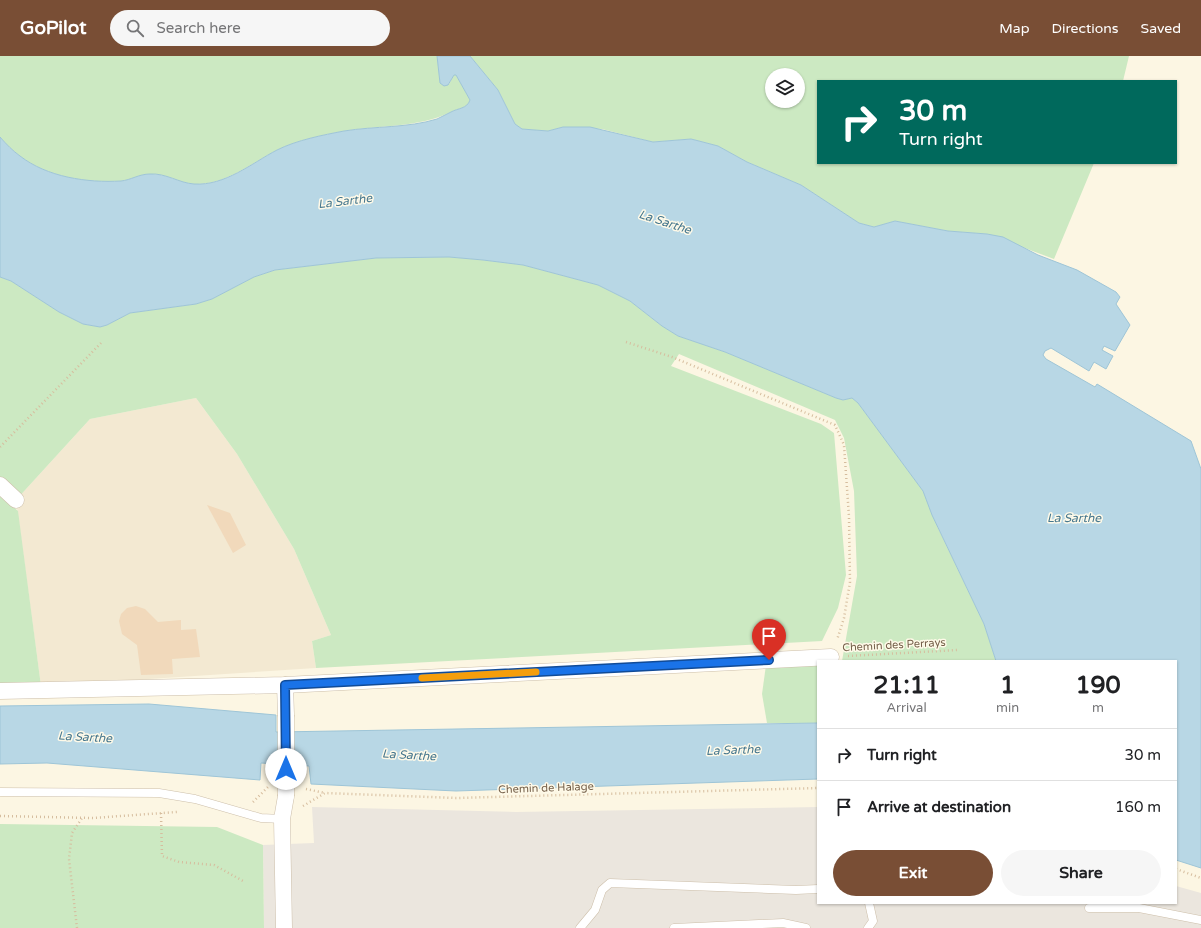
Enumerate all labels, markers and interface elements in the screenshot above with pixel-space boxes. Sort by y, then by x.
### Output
search box [110,10,390,46]
text: GoPilot [20,17,86,39]
icon: search [124,17,146,39]
text: Search here [156,19,241,37]
text: Map [999,20,1030,37]
text: Directions [1052,20,1119,37]
text: Saved [1141,20,1181,37]
map controls [765,68,805,108]
button: layers [765,68,805,108]
text: 30 m [899,94,967,128]
icon: right [833,96,885,148]
text: Turn right [899,128,983,150]
water label: La Sarthe [317,191,374,211]
water label: La Sarthe [637,207,694,237]
water label: La Sarthe [1047,511,1102,525]
pin [752,619,786,660]
icon: arrive [758,625,780,647]
street label: Chemin des Perrays [842,636,946,654]
text: 21:11 [873,671,940,700]
text: 1 [1000,671,1015,700]
text: 190 [1075,671,1121,700]
text: Arrival [886,700,927,716]
text: min [996,700,1019,716]
text: m [1092,700,1104,716]
water label: La Sarthe [58,729,114,745]
water label: La Sarthe [706,742,762,758]
icon: right [833,744,855,766]
text: Turn right [867,746,937,764]
text: 30 m [1124,746,1161,764]
water label: La Sarthe [382,747,438,763]
position arrow [265,748,307,790]
street label: Chemin de Halage [498,780,594,796]
icon: arrive [833,796,855,818]
text: Arrive at destination [867,798,1011,816]
text: 160 m [1115,798,1161,816]
button: Exit [833,850,993,896]
button: Share [1001,850,1161,896]

